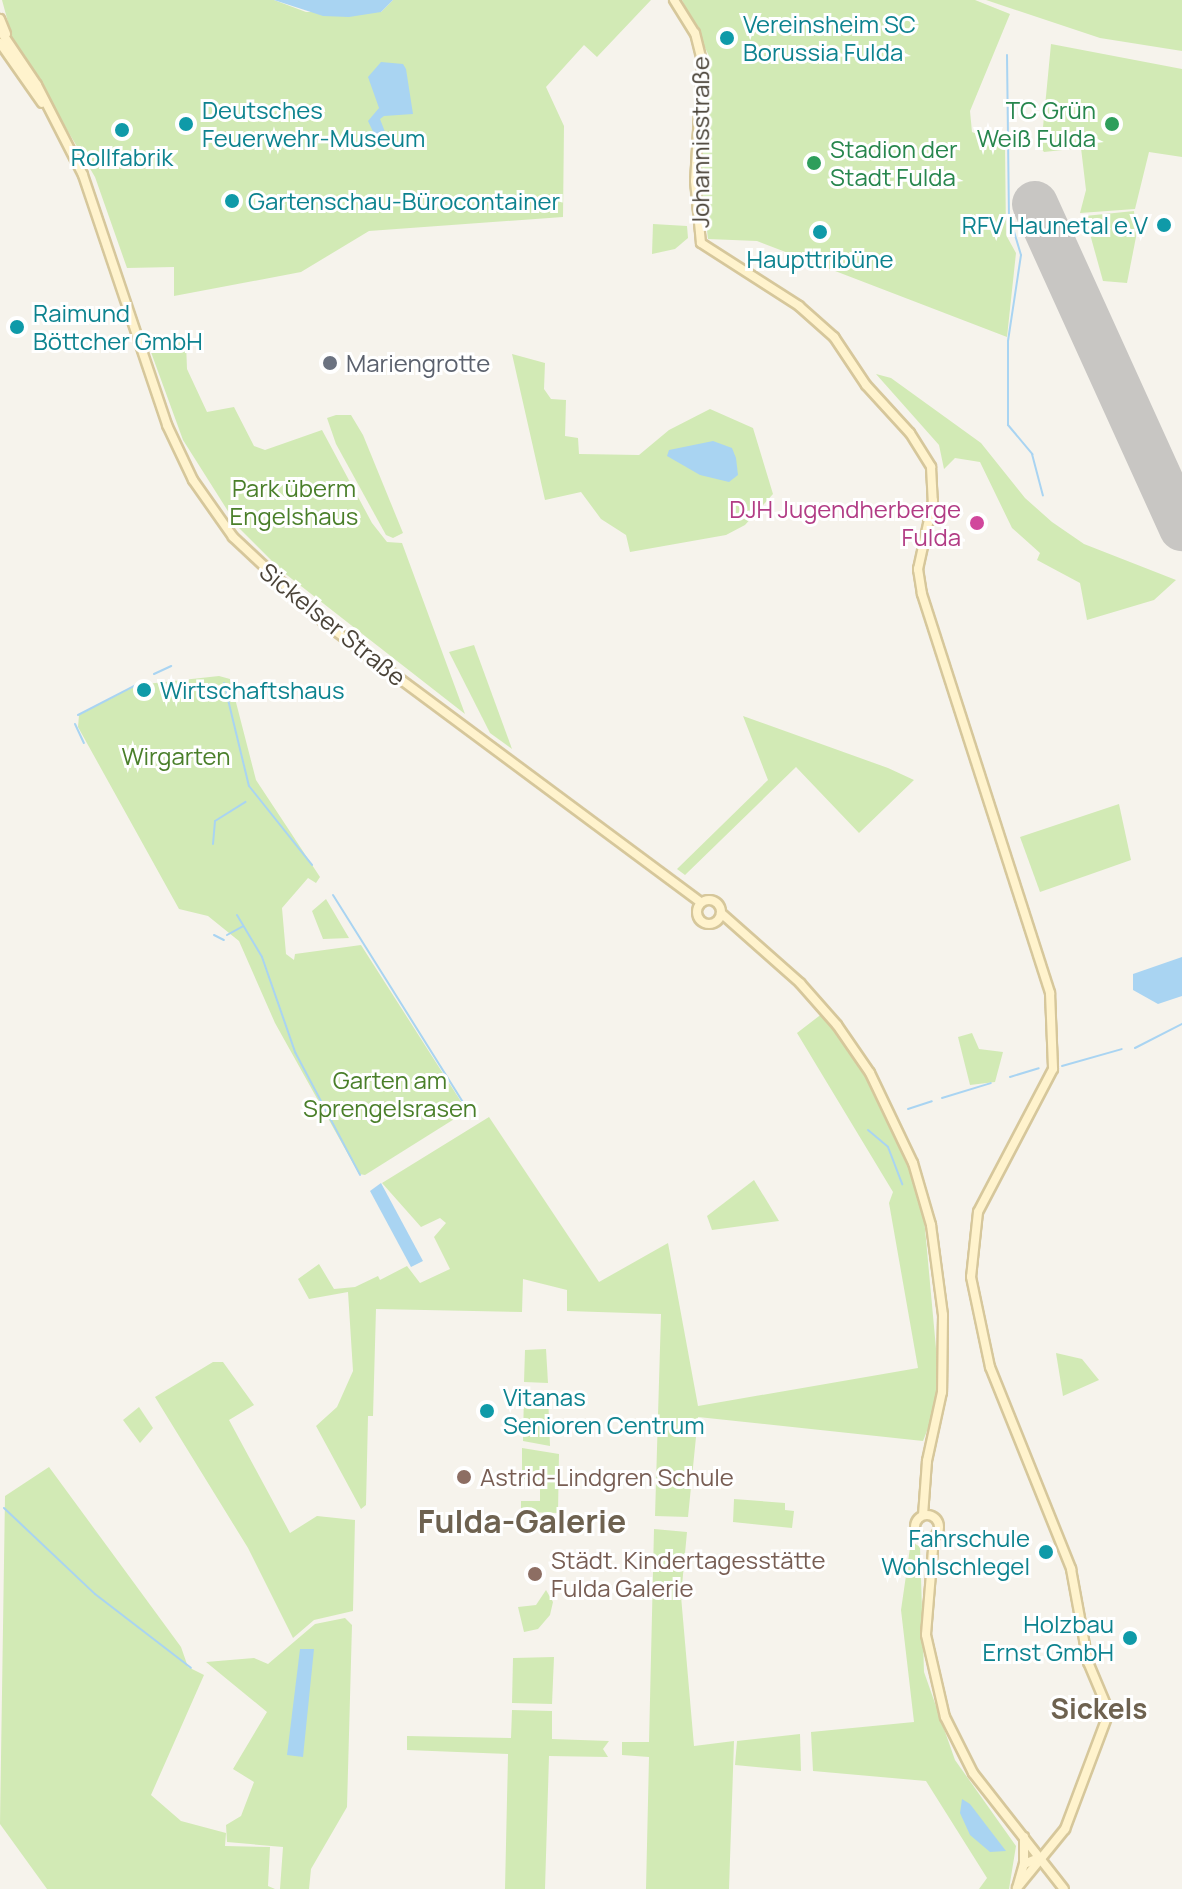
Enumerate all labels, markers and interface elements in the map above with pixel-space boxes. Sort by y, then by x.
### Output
place label: Vereinsheim SC Borussia Fulda [743,10,916,66]
marker: Vereinsheim SC Borussia Fulda [718,29,736,47]
street label: Johannisstraße [686,56,714,228]
place label: Deutsches Feuerwehr-Museum [202,96,425,152]
place label: TC Grün Weiß Fulda [977,96,1096,152]
marker: Deutsches Feuerwehr-Museum [177,115,195,133]
marker: TC Grün Weiß Fulda [1103,115,1121,133]
marker: Rollfabrik [113,121,131,139]
place label: Stadion der Stadt Fulda [830,135,958,191]
place label: Rollfabrik [71,143,173,171]
marker: Stadion der Stadt Fulda [805,154,823,172]
place label: Gartenschau-Bürocontainer [248,187,560,215]
marker: Gartenschau-Bürocontainer [223,192,241,210]
place label: RFV Haunetal e.V [962,211,1148,239]
marker: RFV Haunetal e.V [1155,216,1173,234]
marker: Haupttribüne [811,223,829,241]
place label: Haupttribüne [747,245,893,273]
place label: Raimund Böttcher GmbH [33,299,203,355]
marker: Raimund Böttcher GmbH [8,318,26,336]
place label: Mariengrotte [346,349,490,377]
marker: Mariengrotte [321,354,339,372]
park label: Park überm Engelshaus [230,474,358,530]
place label: DJH Jugendherberge Fulda [729,495,961,551]
marker: DJH Jugendherberge Fulda [968,514,986,532]
street label: Sickelser Straße [254,556,412,692]
place label: Wirtschaftshaus [160,676,344,704]
marker: Wirtschaftshaus [135,681,153,699]
park label: Wirgarten [122,742,230,770]
park label: Garten am Sprengelsrasen [303,1066,477,1122]
place label: Vitanas Senioren Centrum [503,1383,705,1439]
marker: Vitanas Senioren Centrum [478,1402,496,1420]
place label: Astrid-Lindgren Schule [480,1463,734,1491]
marker: Astrid-Lindgren Schule [455,1468,473,1486]
district label: Fulda-Galerie [418,1502,626,1540]
place label: Fahrschule Wohlschlegel [881,1524,1030,1580]
marker: Fahrschule Wohlschlegel [1037,1543,1055,1561]
place label: Städt. Kindertagesstätte Fulda Galerie [551,1546,826,1602]
marker: Städt. Kindertagesstätte Fulda Galerie [526,1565,544,1583]
place label: Holzbau Ernst GmbH [982,1610,1114,1666]
marker: Holzbau Ernst GmbH [1121,1629,1139,1647]
district label: Sickels [1050,1691,1148,1725]

